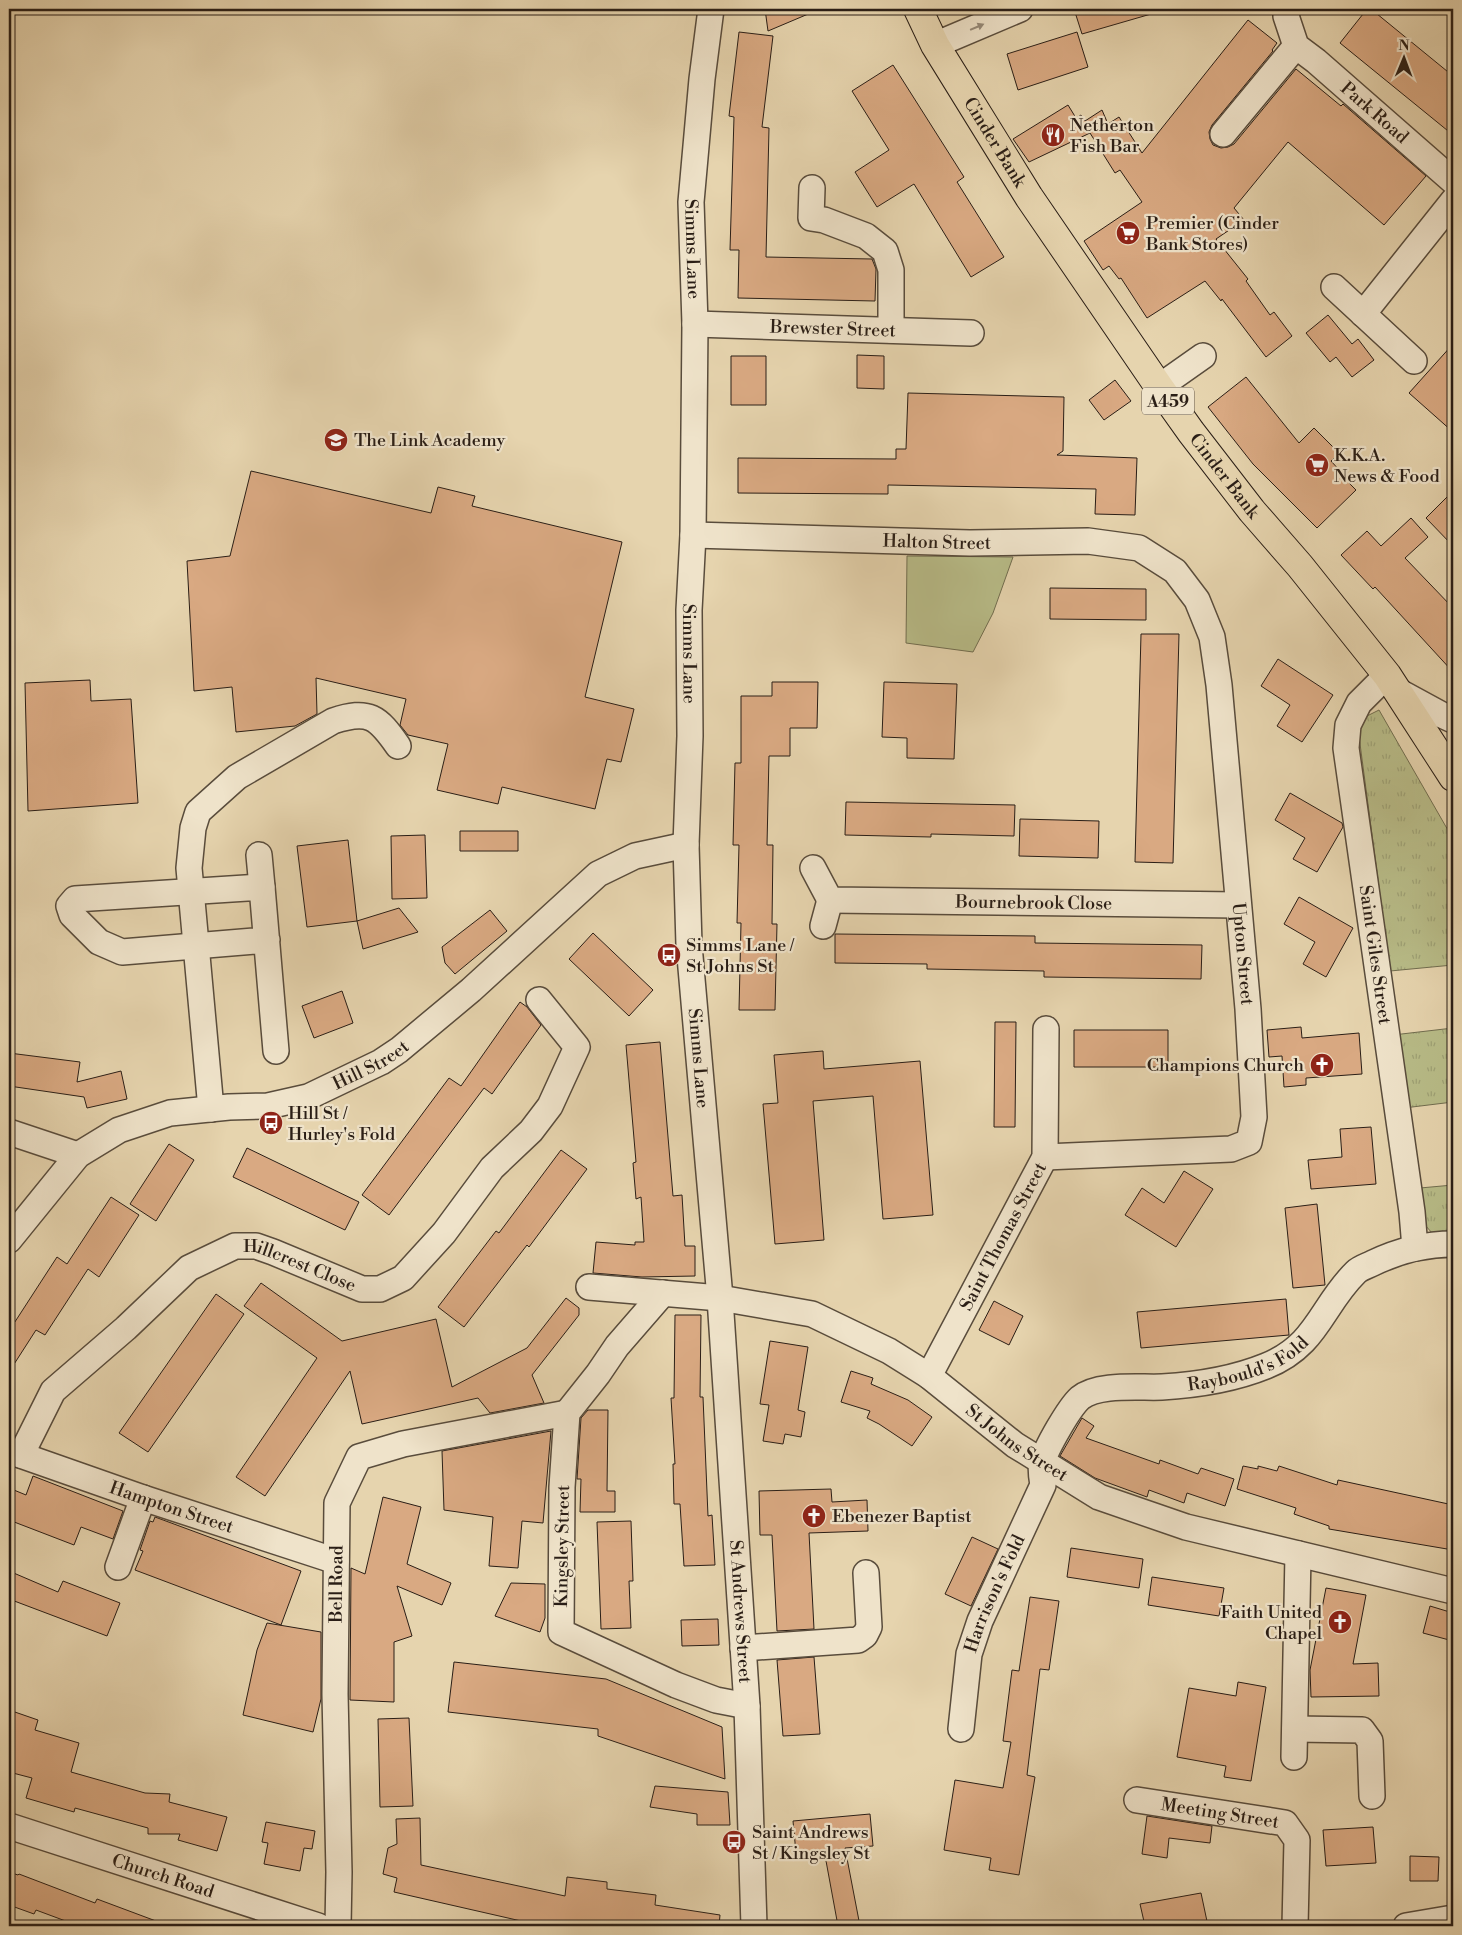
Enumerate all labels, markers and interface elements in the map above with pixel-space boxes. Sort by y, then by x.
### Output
one-way arrow [970,22,985,30]
north arrow [1380,32,1430,82]
text: N [1399,37,1410,55]
street label: Park Road [1336,77,1414,149]
street label: Cinder Bank [958,93,1032,193]
place label: Netherton Fish Bar [1070,114,1154,158]
restaurant icon: Netherton Fish Bar [1040,122,1066,148]
street label: Simms Lane [679,198,705,299]
place label: Premier (Cinder Bank Stores) [1145,212,1279,256]
supermarket icon: Premier (Cinder Bank Stores) [1115,220,1141,246]
street label: Brewster Street [769,315,897,343]
road number: A459 [1142,388,1194,414]
school or university icon: The Link Academy [323,427,349,453]
place label: The Link Academy [354,429,506,452]
street label: Cinder Bank [1184,429,1265,525]
place label: K.K.A. News & Food [1334,444,1440,488]
supermarket icon: K.K.A. News & Food [1304,452,1330,478]
street label: Halton Street [882,529,992,555]
street label: Simms Lane [677,603,701,704]
street label: Saint Giles Street [1354,884,1396,1026]
street label: Bournebrook Close [954,891,1112,915]
street label: Upton Street [1227,901,1259,1007]
place label: Simms Lane / St Johns St [686,934,795,978]
bus stop icon: Simms Lane / St Johns St [656,942,682,968]
street label: Simms Lane [683,1007,714,1109]
street label: Hill Street [329,1035,415,1095]
church icon: Champions Church [1309,1052,1335,1078]
place label: Champions Church [1147,1054,1304,1077]
place label: Hill St / Hurley's Fold [288,1102,396,1146]
bus stop icon: Hill St / Hurley's Fold [258,1110,284,1136]
street label: Saint Thomas Street [955,1158,1052,1315]
street label: Hillcrest Close [243,1235,359,1297]
street label: Raybould's Fold [1186,1331,1314,1397]
street label: St Johns Street [961,1399,1073,1487]
street label: Hampton Street [106,1476,237,1539]
street label: Kingsley Street [550,1484,575,1608]
church icon: Ebenezer Baptist [801,1503,827,1529]
place label: Ebenezer Baptist [832,1505,972,1528]
street label: Harrison's Fold [959,1530,1031,1656]
street label: St Andrews Street [724,1539,757,1685]
street label: Bell Road [325,1544,349,1624]
place label: Faith United Chapel [1221,1601,1323,1645]
church icon: Faith United Chapel [1327,1609,1353,1635]
street label: Meeting Street [1159,1793,1281,1834]
place label: Saint Andrews St / Kingsley St [752,1821,871,1865]
bus stop icon: Saint Andrews St / Kingsley St [721,1829,747,1855]
street label: Church Road [109,1849,218,1904]

